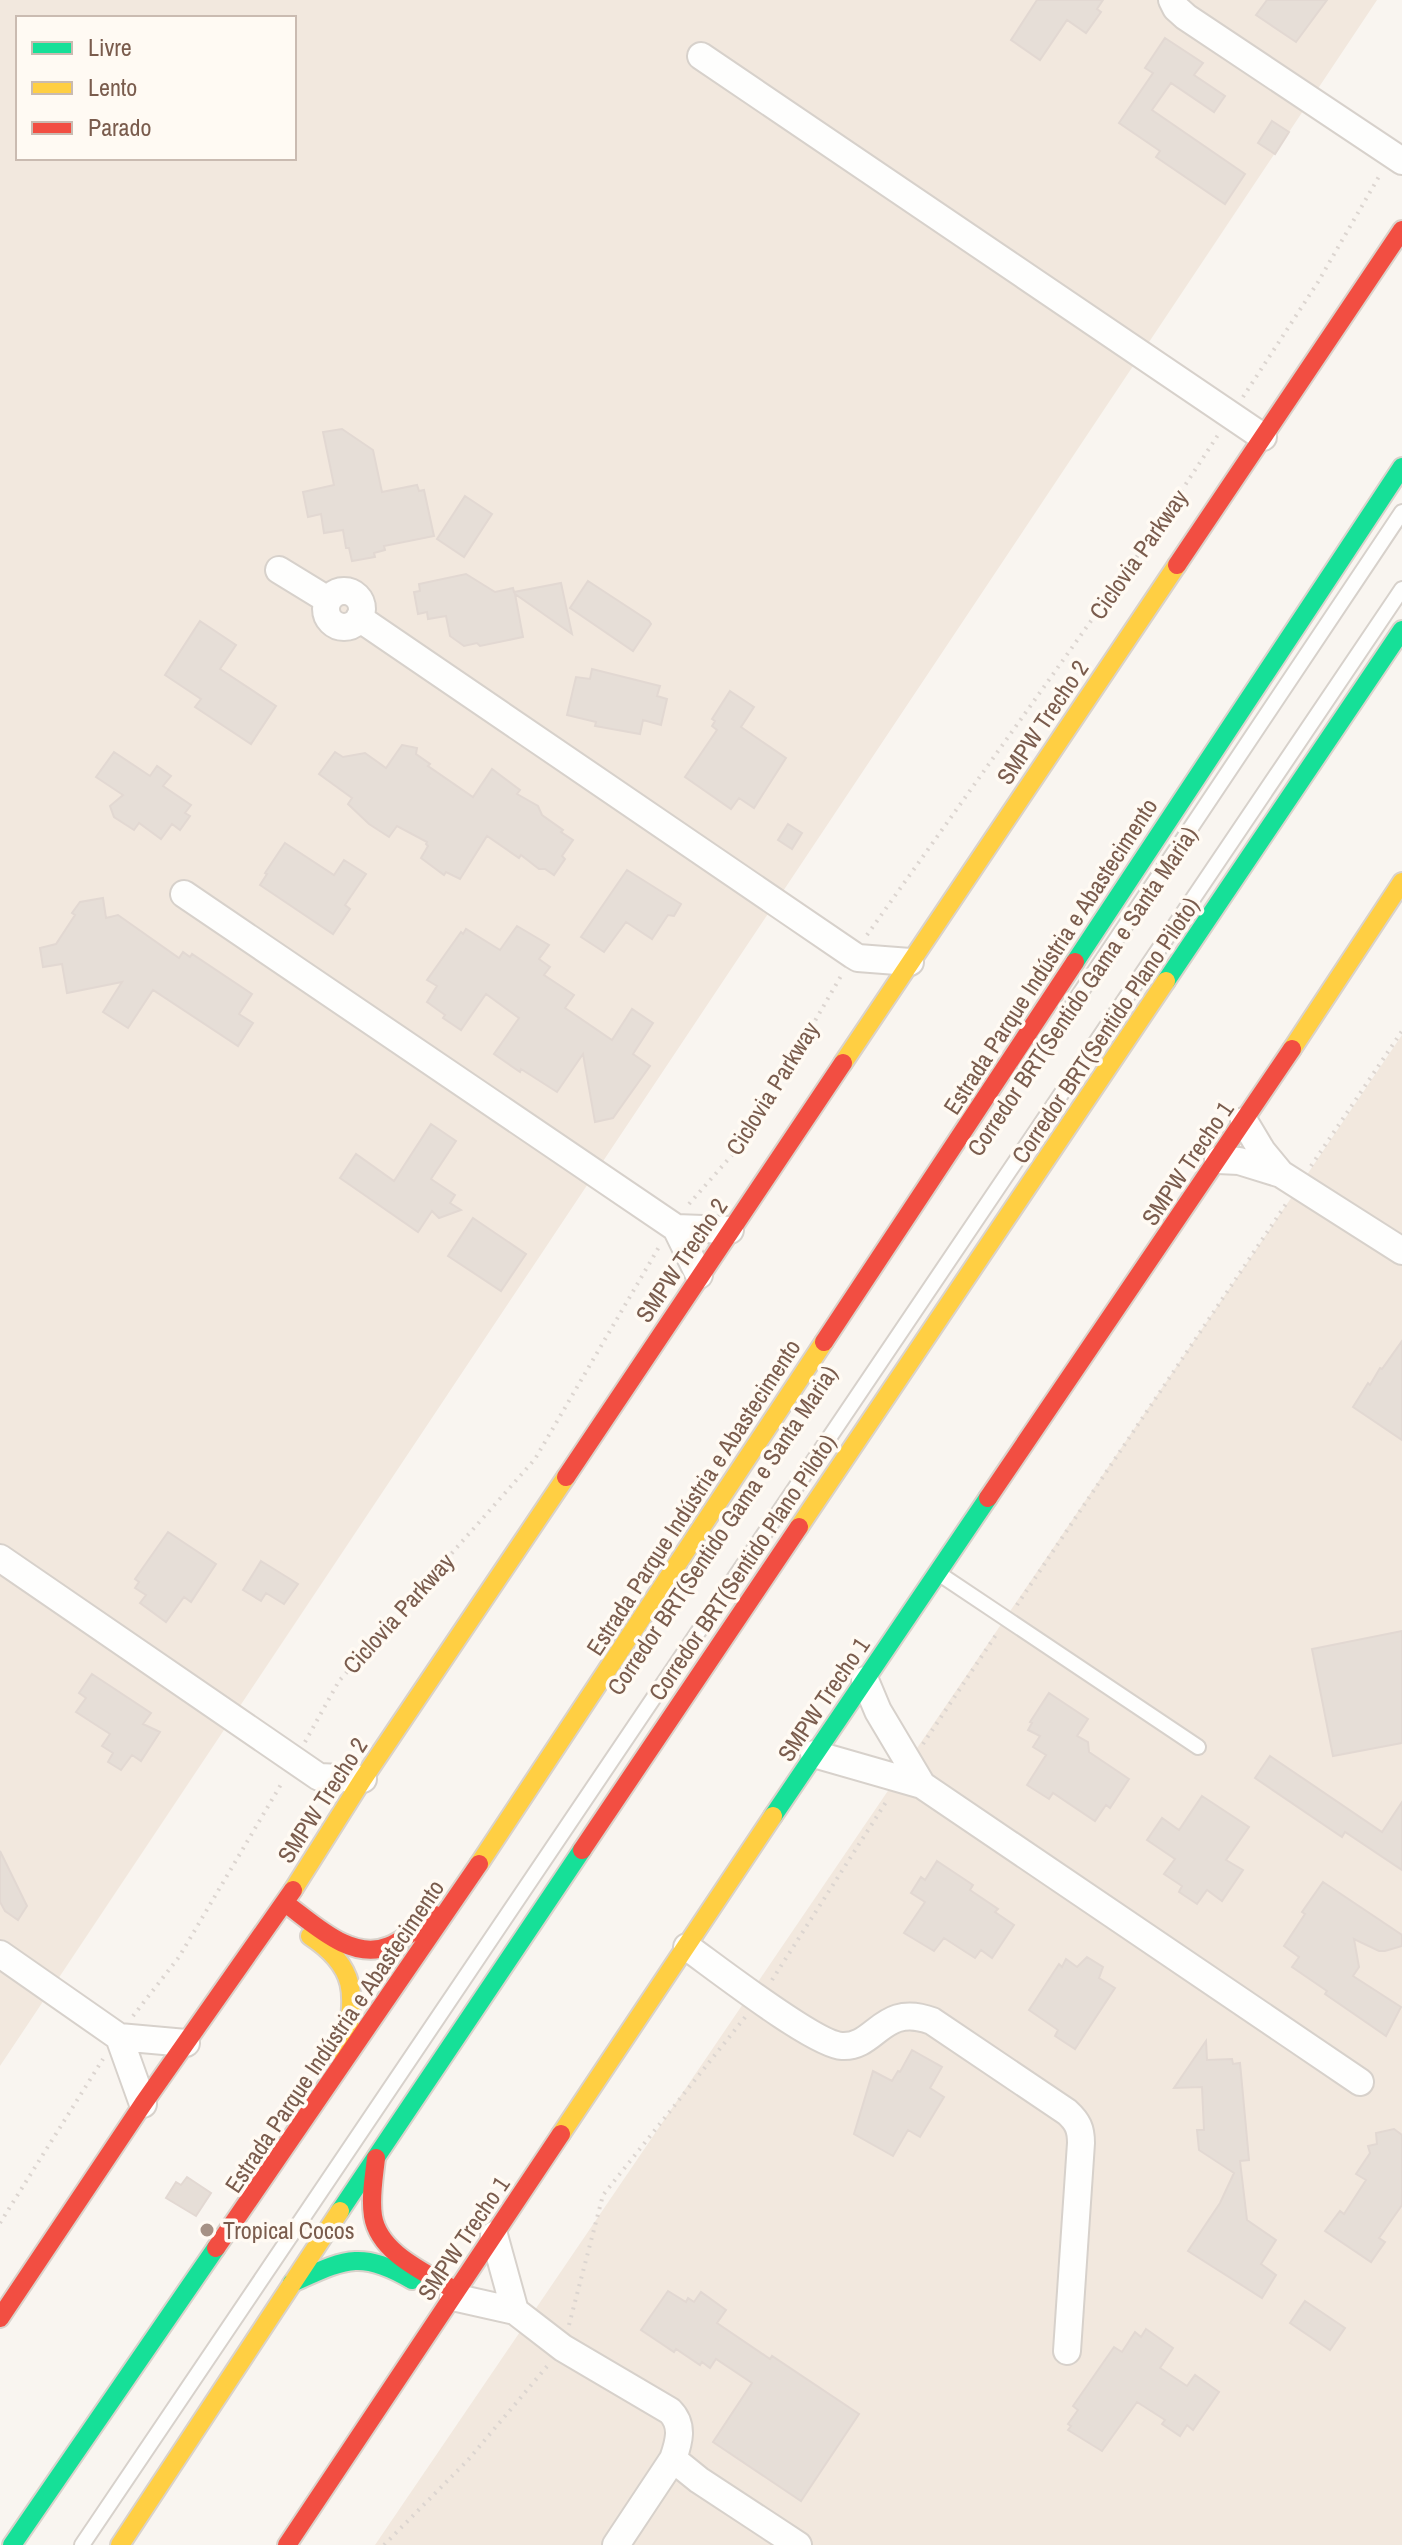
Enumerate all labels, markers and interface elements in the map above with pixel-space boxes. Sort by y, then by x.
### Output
legend [16,16,296,160]
text: Livre [88,31,132,63]
text: Lento [88,71,137,103]
text: Parado [88,111,151,143]
street label: Ciclovia Parkway [1081,482,1195,625]
street label: SMPW Trecho 2 [989,654,1095,790]
street label: Estrada Parque Indústria e Abastecimento [936,792,1164,1120]
street label: Corredor BRT(Sentido Gama e Santa Maria) [959,820,1205,1162]
street label: Corredor BRT(Sentido Plano Piloto) [1004,891,1206,1169]
street label: Ciclovia Parkway [718,1015,826,1161]
street label: SMPW Trecho 1 [1134,1095,1240,1231]
street label: SMPW Trecho 2 [628,1192,734,1328]
street label: Estrada Parque Indústria e Abastecimento [579,1333,807,1661]
street label: Corredor BRT(Sentido Gama e Santa Maria) [599,1359,845,1701]
street label: Corredor BRT(Sentido Plano Piloto) [641,1428,843,1706]
street label: Ciclovia Parkway [335,1546,461,1680]
street label: SMPW Trecho 1 [770,1631,876,1767]
street label: SMPW Trecho 2 [270,1731,374,1869]
street label: Estrada Parque Indústria e Abastecimento [217,1873,451,2199]
street label: SMPW Trecho 1 [410,2170,516,2306]
place label: Tropical Cocos [223,2214,355,2246]
marker: Tropical Cocos [198,2221,216,2239]

